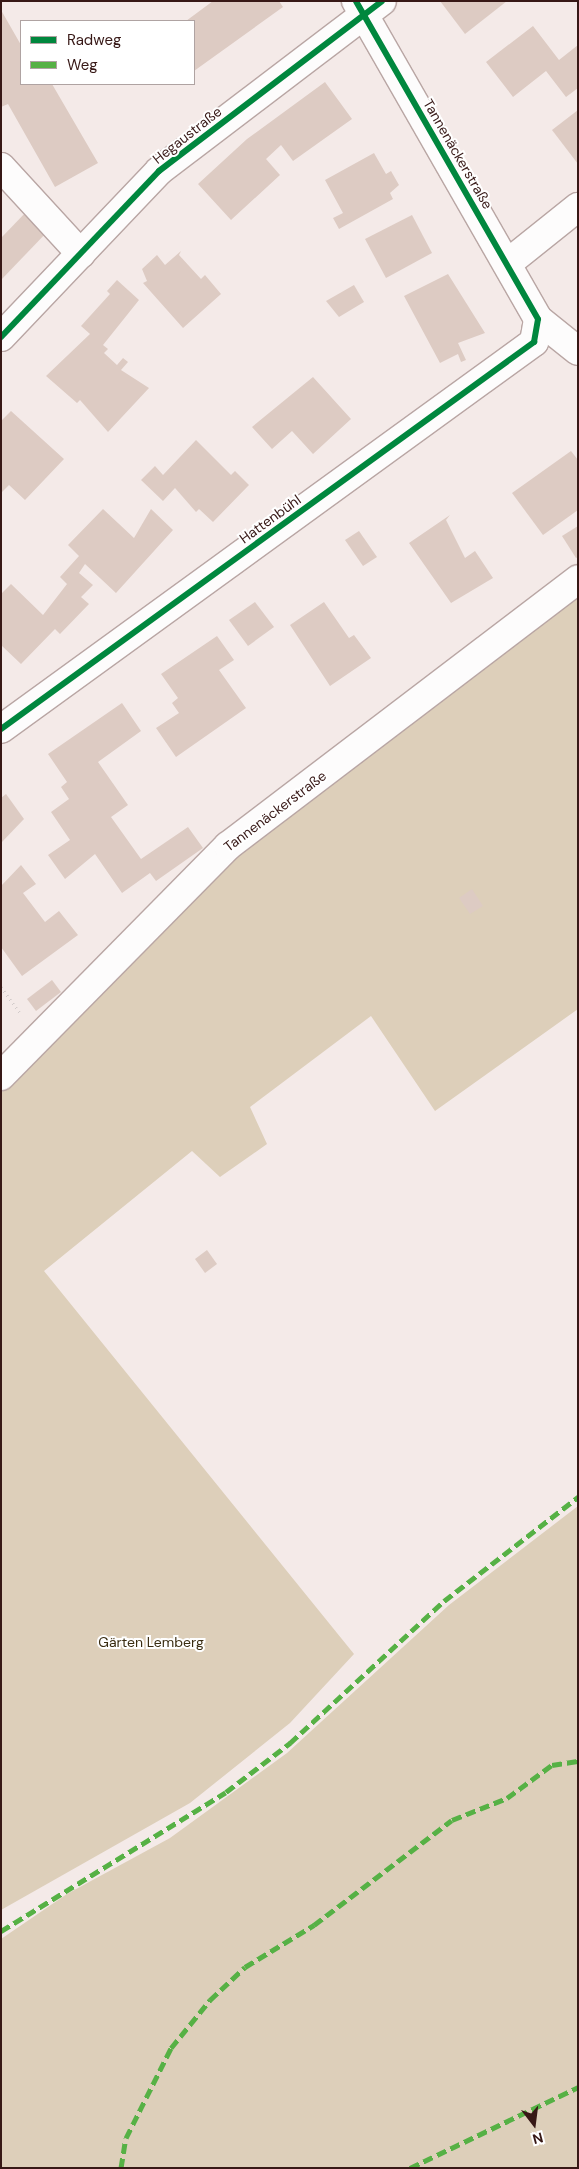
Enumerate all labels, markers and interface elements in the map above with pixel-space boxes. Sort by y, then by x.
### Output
legend [20,20,195,85]
text: Radweg [67,30,121,50]
text: Weg [67,55,98,75]
street label: Tannenäckerstraße [420,96,496,212]
street label: Hegaustraße [149,103,225,167]
street label: Hattenbühl [236,491,304,547]
street label: Tannenäckerstraße [221,767,329,855]
park label: Gärten Lemberg [98,1634,204,1650]
north arrow [509,2099,559,2149]
text: N [531,2128,545,2149]

